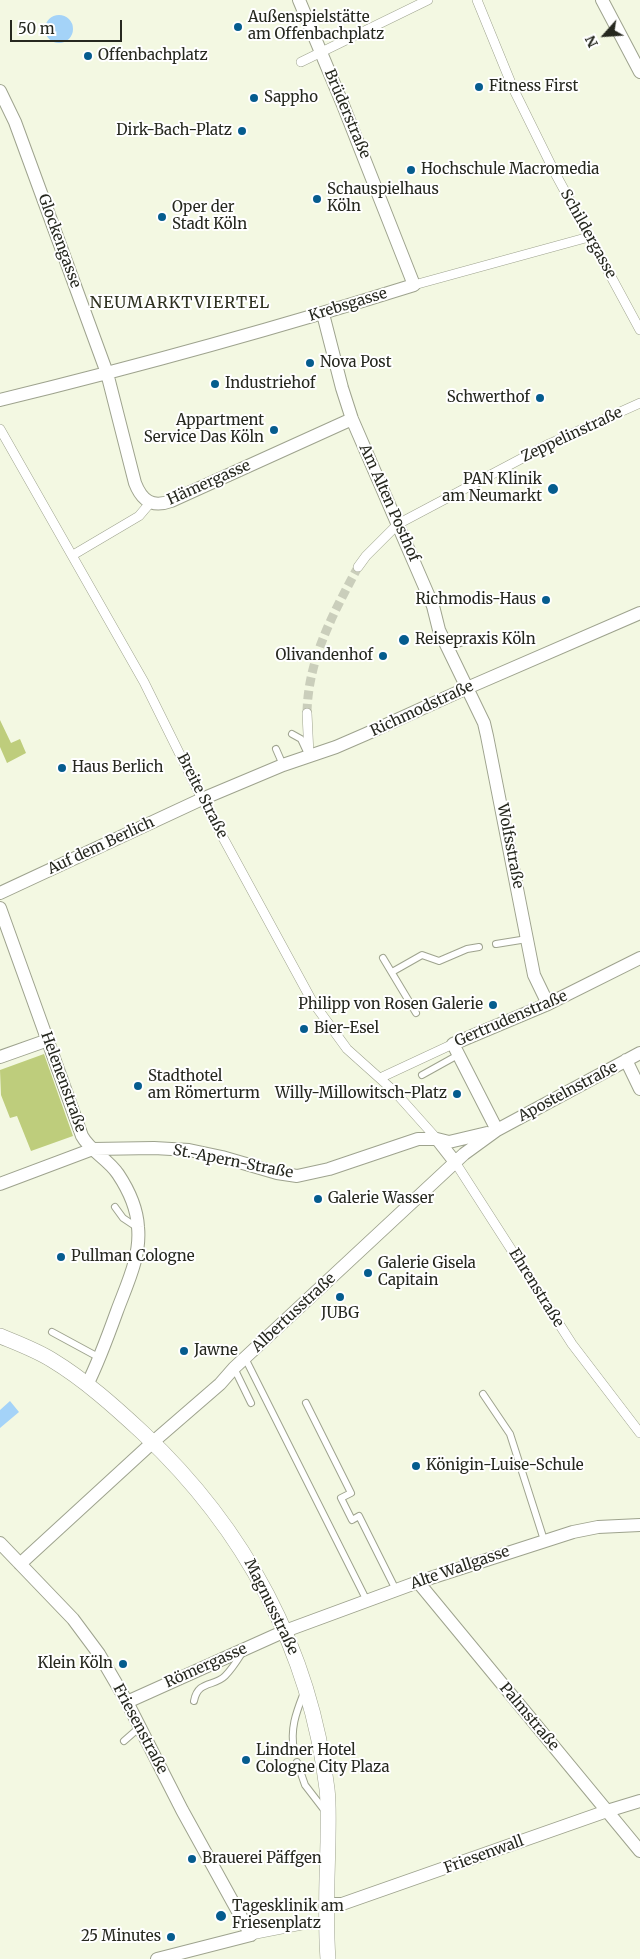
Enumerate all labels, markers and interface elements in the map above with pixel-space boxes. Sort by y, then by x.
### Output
place label: Außenspielstätte am Offenbachplatz [248,9,384,44]
scale bar [12,10,125,42]
north arrow [580,10,630,60]
text: 50 m [18,19,55,38]
marker: Außenspielstätte am Offenbachplatz [232,21,244,33]
text: N [581,33,602,50]
place label: Offenbachplatz [98,47,208,65]
marker: Offenbachplatz [82,50,94,62]
street label: Brüderstraße [320,67,374,161]
place label: Fitness First [489,78,578,96]
marker: Fitness First [473,81,485,93]
place label: Sappho [264,89,318,107]
marker: Sappho [248,92,260,104]
place label: Dirk-Bach-Platz [116,122,232,140]
marker: Dirk-Bach-Platz [236,125,248,137]
place label: Hochschule Macromedia [421,161,599,179]
marker: Hochschule Macromedia [405,164,417,176]
place label: Schauspielhaus Köln [327,181,439,216]
street label: Schildergasse [556,186,620,282]
street label: Glockengasse [34,192,84,290]
marker: Schauspielhaus Köln [311,193,323,205]
place label: Oper der Stadt Köln [172,199,247,234]
marker: Oper der Stadt Köln [156,211,168,223]
street label: Krebsgasse [307,285,389,325]
district label: NEUMARKTVIERTEL [88,293,272,313]
place label: Nova Post [320,354,392,372]
marker: Nova Post [304,357,316,369]
place label: Industriehof [225,375,315,393]
marker: Industriehof [209,378,221,390]
place label: Schwerthof [447,389,530,407]
marker: Schwerthof [534,392,546,404]
street label: Zeppelinstraße [519,404,625,466]
place label: Appartment Service Das Köln [144,412,264,447]
marker: Appartment Service Das Köln [268,424,280,436]
street label: Am Alten Posthof [355,442,423,564]
street label: Hämergasse [165,457,253,509]
place label: PAN Klinik am Neumarkt [442,471,542,506]
marker: PAN Klinik am Neumarkt [546,482,560,496]
place label: Richmodis-Haus [415,591,536,609]
marker: Richmodis-Haus [540,594,552,606]
place label: Reisepraxis Köln [415,631,536,649]
marker: Reisepraxis Köln [397,633,411,647]
place label: Olivandenhof [276,647,373,665]
marker: Olivandenhof [377,650,389,662]
street label: Richmodstraße [368,677,476,741]
street label: Breite Straße [173,750,231,842]
place label: Haus Berlich [72,759,163,777]
marker: Haus Berlich [56,762,68,774]
street label: Wolfsstraße [493,802,527,890]
street label: Auf dem Berlich [45,813,157,879]
street label: Gertrudenstraße [452,987,570,1051]
place label: Philipp von Rosen Galerie [298,996,483,1014]
marker: Philipp von Rosen Galerie [487,999,499,1011]
place label: Bier-Esel [314,1020,379,1038]
marker: Bier-Esel [298,1023,310,1035]
street label: Helenenstraße [36,1029,90,1135]
street label: Apostelnstraße [515,1058,621,1126]
place label: Stadthotel am Römerturm [148,1068,260,1103]
marker: Stadthotel am Römerturm [132,1080,144,1092]
place label: Willy-Millowitsch-Platz [275,1085,447,1103]
marker: Willy-Millowitsch-Platz [451,1088,463,1100]
street label: St.-Apern-Straße [171,1142,295,1182]
place label: Galerie Wasser [328,1190,434,1208]
marker: Galerie Wasser [312,1193,324,1205]
street label: Ehrenstraße [505,1245,567,1331]
place label: Pullman Cologne [71,1248,195,1266]
marker: Pullman Cologne [55,1251,67,1263]
place label: Galerie Gisela Capitain [378,1255,476,1290]
marker: Galerie Gisela Capitain [362,1267,374,1279]
street label: Albertusstraße [249,1270,339,1356]
marker: JUBG [334,1291,346,1303]
place label: JUBG [321,1305,359,1323]
place label: Jawne [194,1342,238,1360]
marker: Jawne [178,1345,190,1357]
place label: Königin-Luise-Schule [426,1457,584,1475]
marker: Königin-Luise-Schule [410,1460,422,1472]
street label: Alte Wallgasse [408,1543,512,1593]
street label: Magnusstraße [240,1556,302,1658]
street label: Römergasse [162,1640,250,1692]
place label: Klein Köln [37,1655,113,1673]
marker: Klein Köln [117,1658,129,1670]
street label: Palmstraße [495,1679,563,1755]
street label: Friesenstraße [109,1681,171,1777]
place label: Lindner Hotel Cologne City Plaza [256,1742,390,1777]
marker: Lindner Hotel Cologne City Plaza [240,1754,252,1766]
street label: Friesenwall [442,1832,526,1878]
place label: Brauerei Päffgen [202,1850,322,1868]
marker: Brauerei Päffgen [186,1853,198,1865]
place label: Tagesklinik am Friesenplatz [232,1898,344,1933]
marker: Tagesklinik am Friesenplatz [214,1909,228,1923]
place label: 25 Minutes [81,1928,161,1946]
marker: 25 Minutes [165,1931,177,1943]

